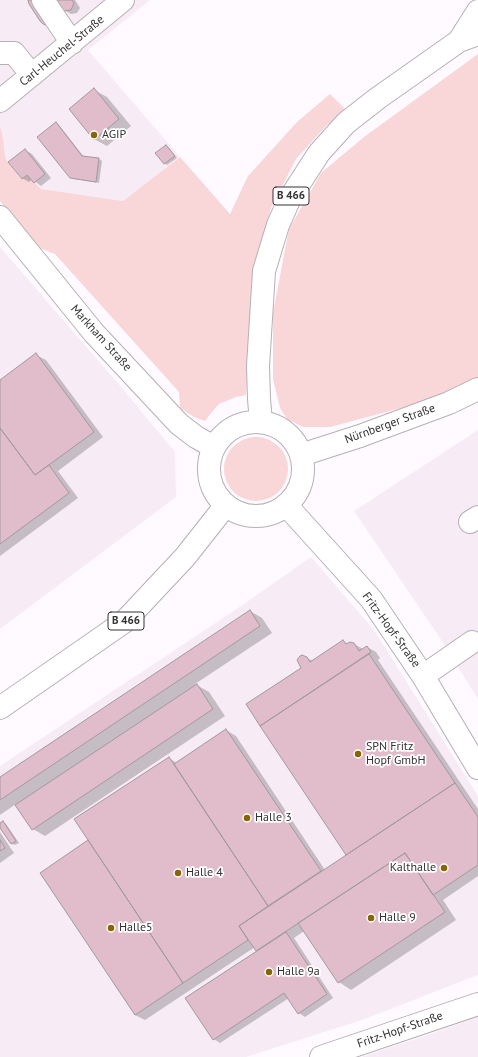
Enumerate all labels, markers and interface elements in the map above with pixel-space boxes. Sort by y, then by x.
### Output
street label: Carl-Heuchel-Straße [17,12,107,90]
place label: AGIP [102,128,126,142]
marker: AGIP [89,130,99,140]
road number: B 466 [273,187,309,205]
street label: Markham Straße [67,302,135,374]
street label: Nürnberger Straße [343,401,437,447]
street label: Fritz-Hopf-Straße [359,590,423,670]
road number: B 466 [108,612,144,630]
place label: SPN Fritz Hopf GmbH [366,740,426,768]
marker: SPN Fritz Hopf GmbH [353,749,363,759]
place label: Halle 3 [255,811,292,825]
marker: Halle 3 [242,813,252,823]
place label: Kalthalle [390,861,436,875]
marker: Kalthalle [439,863,449,873]
place label: Halle 4 [186,866,223,880]
marker: Halle 4 [173,868,183,878]
place label: Halle 9 [379,911,416,925]
marker: Halle 9 [366,913,376,923]
place label: Halle5 [119,921,153,935]
marker: Halle5 [106,923,116,933]
place label: Halle 9a [277,965,320,979]
marker: Halle 9a [264,967,274,977]
street label: Fritz-Hopf-Straße [355,1009,445,1051]

